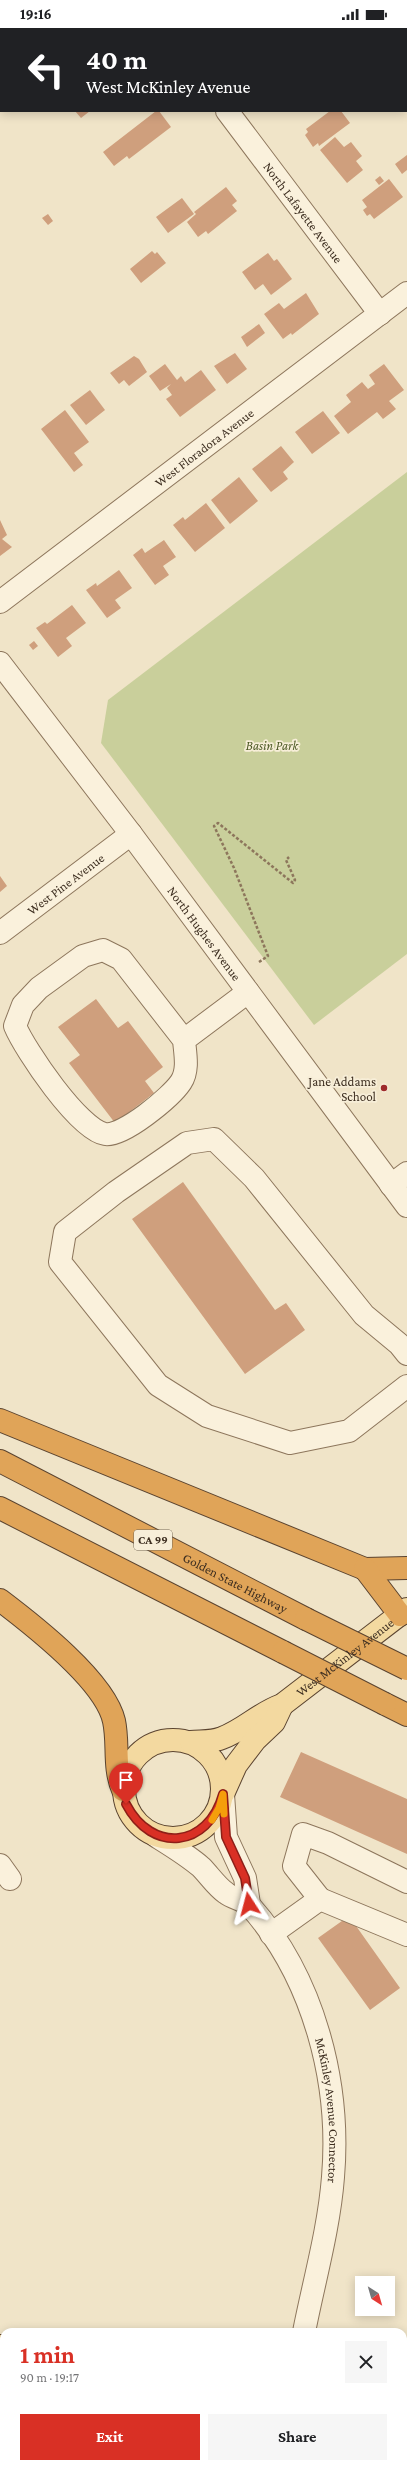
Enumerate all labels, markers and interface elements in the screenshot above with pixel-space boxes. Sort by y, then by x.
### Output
text: 19:16 [20,6,52,22]
icon: left [20,44,72,96]
text: 40 m [86,44,147,75]
text: West McKinley Avenue [86,77,251,97]
street label: North Lafayette Avenue [260,159,346,266]
street label: West Floradora Avenue [152,405,257,490]
park label: Basin Park [246,738,299,753]
street label: West Pine Avenue [24,850,107,918]
street label: North Hughes Avenue [164,883,244,984]
place label: Jane Addams School [307,1074,377,1104]
marker: Jane Addams School [379,1083,389,1093]
road number: CA 99 [134,1530,172,1550]
street label: Golden State Highway [180,1550,291,1617]
street label: West McKinley Avenue [293,1615,397,1699]
pin [109,1763,143,1804]
icon: arrive [115,1769,137,1791]
position arrow [228,1883,270,1925]
street label: McKinley Avenue Connector [312,2036,341,2184]
north arrow [355,2276,395,2316]
map controls [355,2276,395,2316]
text: 1 min [20,2341,75,2368]
button: close [345,2341,387,2383]
text: 90 m · 19:17 [20,2370,79,2385]
button: Exit [20,2414,200,2460]
button: Share [208,2414,387,2460]

